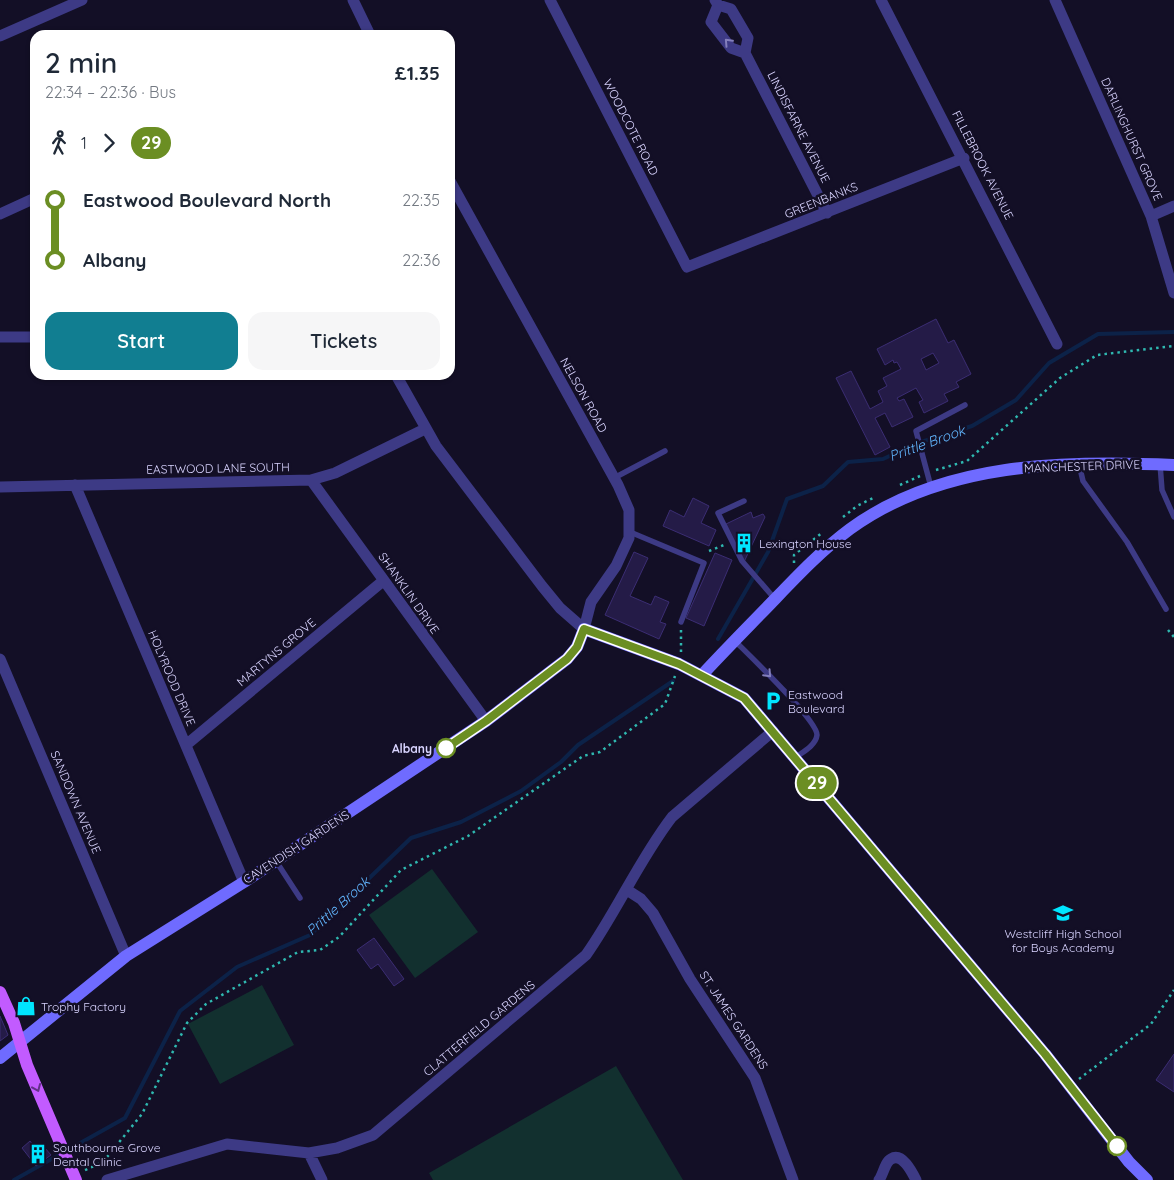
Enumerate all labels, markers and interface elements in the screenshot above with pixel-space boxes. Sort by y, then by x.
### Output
one-way arrow [725,39,734,48]
text: 2 min [45,45,117,80]
text: £1.35 [395,61,440,85]
street label: LINDISFARNE AVENUE [764,69,834,185]
street label: DARLINGHURST GROVE [1098,75,1166,203]
street label: WOODCOTE ROAD [600,76,662,178]
text: 22:34 – 22:36 · Bus [45,82,176,102]
street label: FILLEBROOK AVENUE [949,108,1017,222]
icon: walk [45,129,73,157]
icon: forward [95,129,123,157]
text: 29 [141,131,161,154]
text: 1 [81,133,87,153]
street label: GREENBANKS [782,178,860,222]
text: Eastwood Boulevard North [83,188,331,212]
text: 22:35 [402,190,440,210]
text: Albany [83,248,147,272]
text: 22:36 [402,250,440,270]
button: Start [45,312,238,370]
button: Tickets [248,312,440,370]
street label: NELSON ROAD [557,355,611,435]
water label: Prittle Brook [887,420,969,465]
street label: MANCHESTER DRIVE [1024,456,1141,476]
street label: EASTWOOD LANE SOUTH [146,459,290,477]
building icon: Lexington House [733,532,755,554]
place label: Lexington House [759,536,852,551]
street label: SHANKLIN DRIVE [375,549,443,637]
street label: MARTYNS GROVE [233,614,319,689]
street label: HOLYROOD DRIVE [145,628,199,728]
one-way arrow [762,669,771,678]
place label: Eastwood Boulevard [788,687,844,716]
parking icon: Eastwood Boulevard [762,690,784,712]
marker: Albany [436,738,456,758]
place label: Albany [392,741,432,756]
street label: SANDOWN AVENUE [48,748,104,856]
line badge: 29 [794,767,840,799]
text: 29 [807,771,827,794]
street label: CAVENDISH GARDENS [240,807,352,887]
water label: Prittle Brook [302,872,375,939]
school or university icon: Westcliff High School for Boys Academy [1052,902,1074,924]
place label: Westcliff High School for Boys Academy [1004,926,1122,955]
street label: ST. JAMES GARDENS [697,968,772,1072]
street label: CLATTERFIELD GARDENS [420,977,538,1079]
shop icon: Trophy Factory [15,995,37,1017]
place label: Trophy Factory [41,999,126,1014]
one-way arrow [31,1083,41,1091]
unlabelled marker [1107,1136,1127,1156]
place label: Southbourne Grove Dental Clinic [53,1140,161,1169]
building icon: Southbourne Grove Dental Clinic [27,1143,49,1165]

